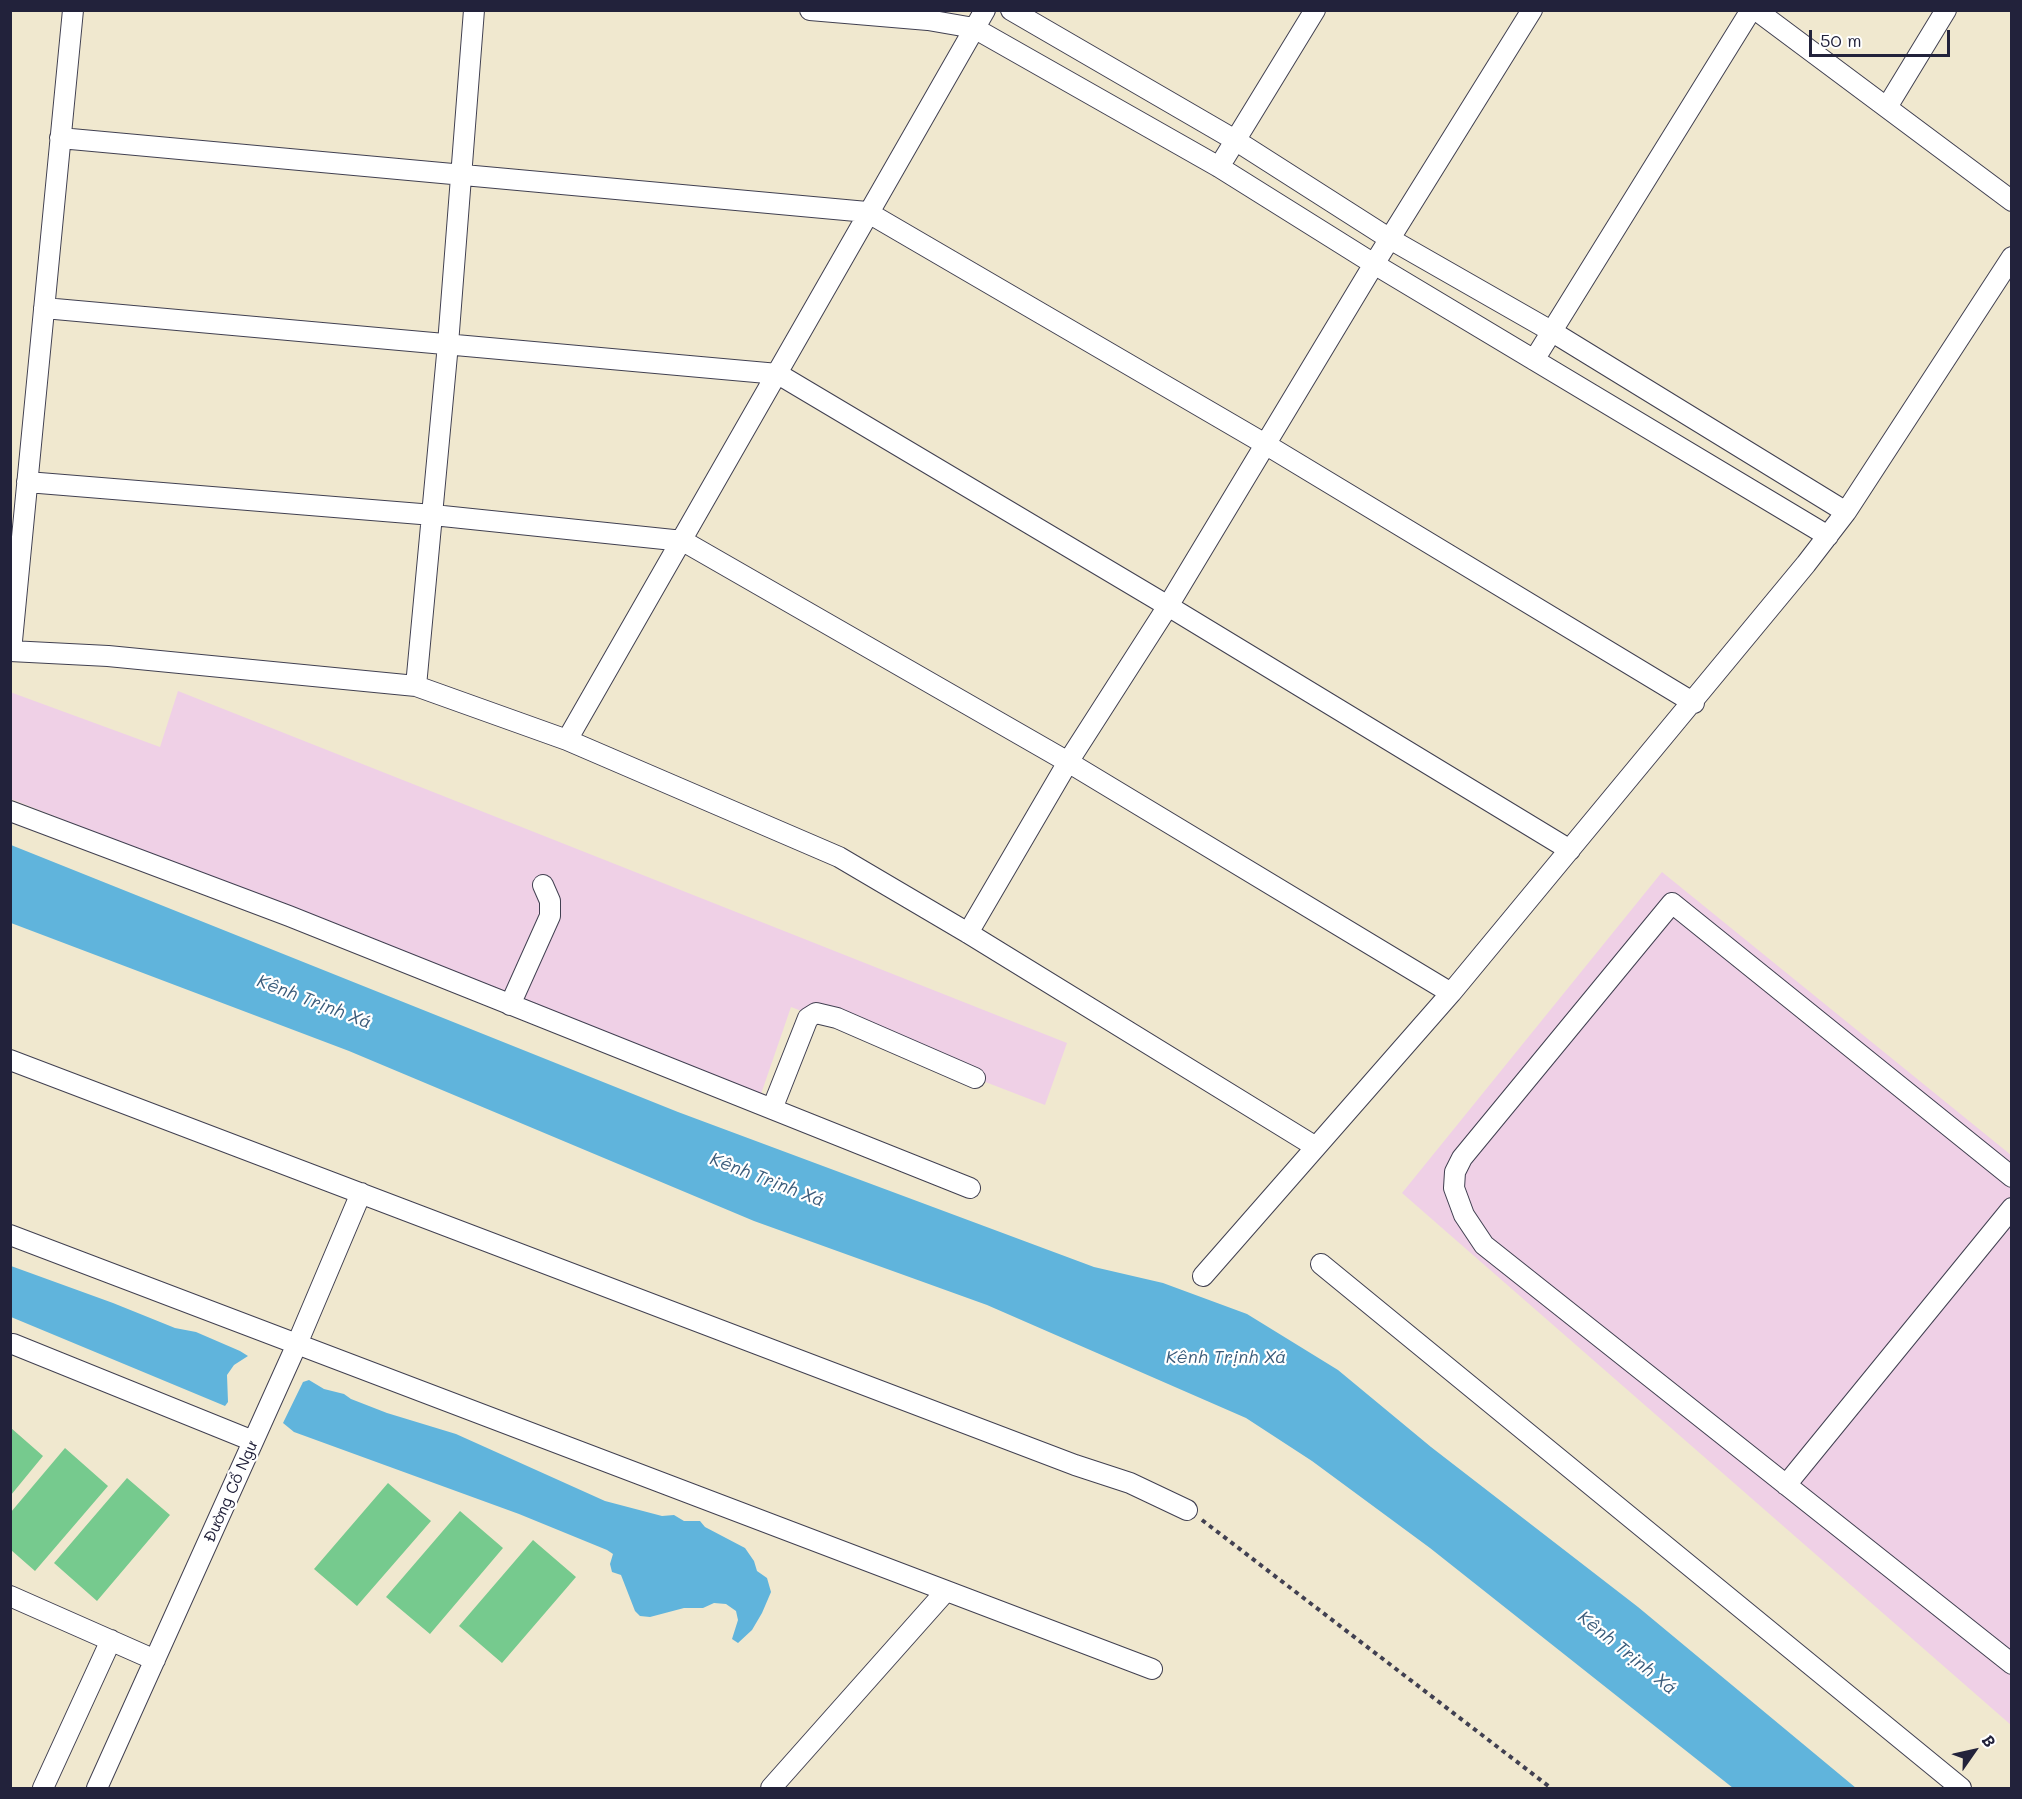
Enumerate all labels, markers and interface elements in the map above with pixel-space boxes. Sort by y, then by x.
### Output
scale bar [1812,18,1953,56]
text: 50 m [1820,28,1862,52]
water label: Kênh Trịnh Xá [254,970,374,1034]
water label: Kênh Trịnh Xá [707,1148,827,1212]
water label: Kênh Trịnh Xá [1166,1346,1286,1368]
street label: Đường Cổ Ngư [200,1438,262,1546]
water label: Kênh Trịnh Xá [1573,1607,1681,1699]
north arrow [1944,1721,2004,1781]
text: B [1978,1730,2001,1751]

